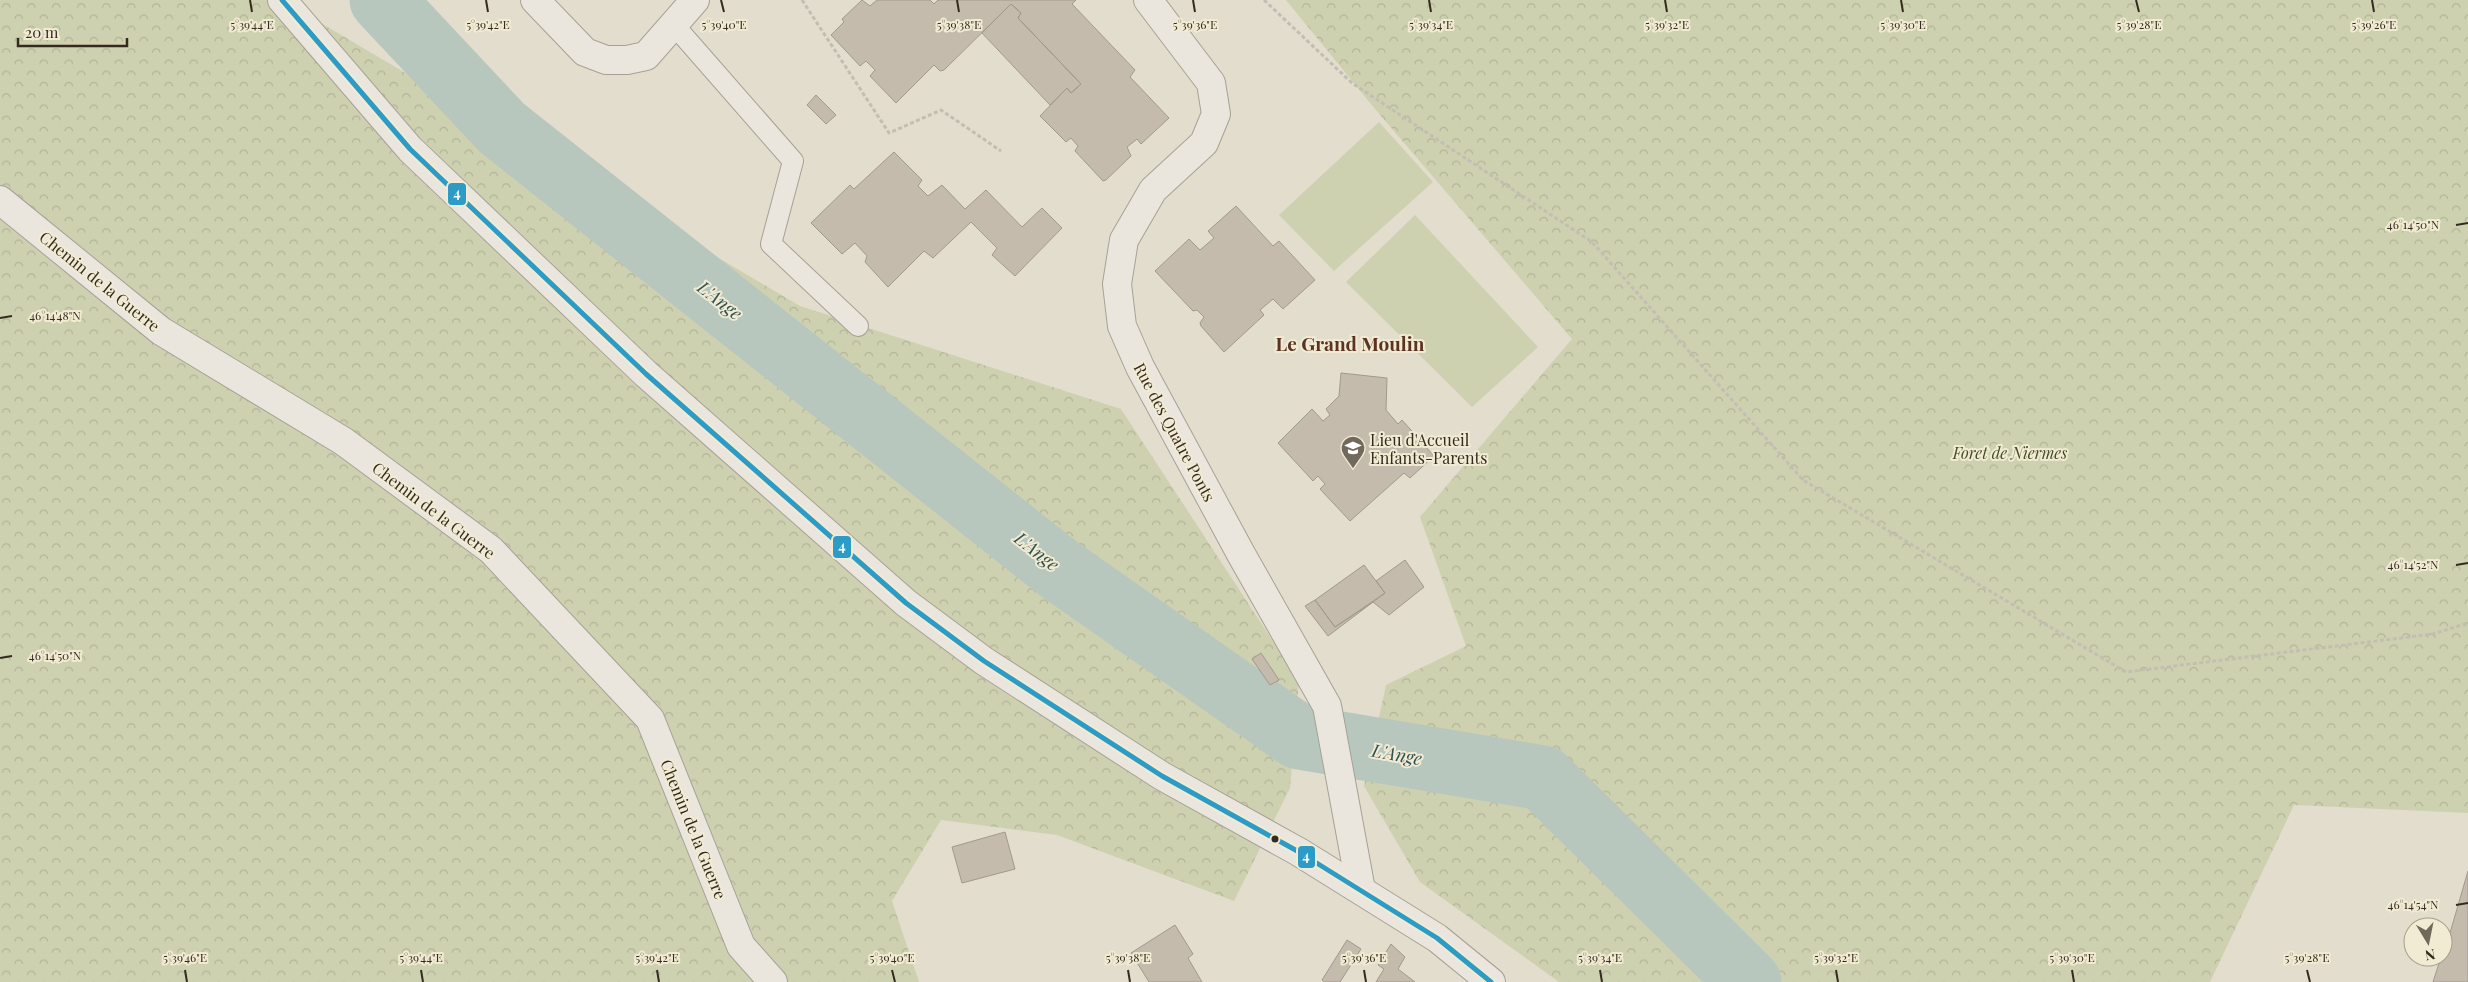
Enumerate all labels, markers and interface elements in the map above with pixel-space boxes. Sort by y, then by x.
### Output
scale bar [18,15,126,47]
text: 5°39'44"E [230,16,274,32]
text: 5°39'42"E [466,16,510,32]
text: 5°39'40"E [701,16,747,32]
text: 5°39'38"E [937,16,981,32]
text: 5°39'36"E [1173,16,1217,32]
text: 5°39'34"E [1409,16,1453,32]
text: 5°39'32"E [1645,16,1689,32]
text: 5°39'30"E [1880,16,1926,32]
text: 5°39'28"E [2117,16,2162,32]
text: 5°39'26"E [2352,16,2396,32]
text: 20 m [25,22,59,42]
line badge: 4 [447,182,467,206]
text: 4 [453,183,461,202]
text: 46°14'50"N [2387,216,2440,232]
street label: Chemin de la Guerre [36,226,164,336]
water label: L'Ange [692,274,747,325]
text: 46°14'48"N [29,307,81,323]
district label: Le Grand Moulin [1276,330,1425,356]
street label: Rue des Quatre Ponts [1130,359,1220,505]
place label: Lieu d'Accueil Enfants-Parents [1370,429,1487,468]
school or university icon: Lieu d'Accueil Enfants-Parents [1340,435,1366,469]
park label: Foret de Niermes [1952,442,2067,463]
street label: Chemin de la Guerre [368,457,500,563]
water label: L'Ange [1009,525,1064,576]
line badge: 4 [832,535,852,559]
text: 4 [838,536,846,555]
text: 46°14'52"N [2387,556,2439,572]
text: 46°14'50"N [29,647,82,663]
water label: L'Ange [1369,738,1424,770]
street label: Chemin de la Guerre [656,756,732,902]
unlabelled marker [1270,834,1280,844]
line badge: 4 [1297,845,1316,869]
text: 4 [1302,846,1310,865]
text: 46°14'54"N [2387,896,2439,912]
north arrow [2403,917,2453,967]
text: N [2424,945,2437,966]
text: 5°39'46"E [163,949,207,965]
text: 5°39'44"E [399,949,443,965]
text: 5°39'42"E [635,949,679,965]
text: 5°39'40"E [869,949,915,965]
text: 5°39'38"E [1106,949,1150,965]
text: 5°39'36"E [1342,949,1386,965]
text: 5°39'34"E [1578,949,1622,965]
text: 5°39'32"E [1814,949,1858,965]
text: 5°39'30"E [2049,949,2095,965]
text: 5°39'28"E [2285,949,2330,965]

